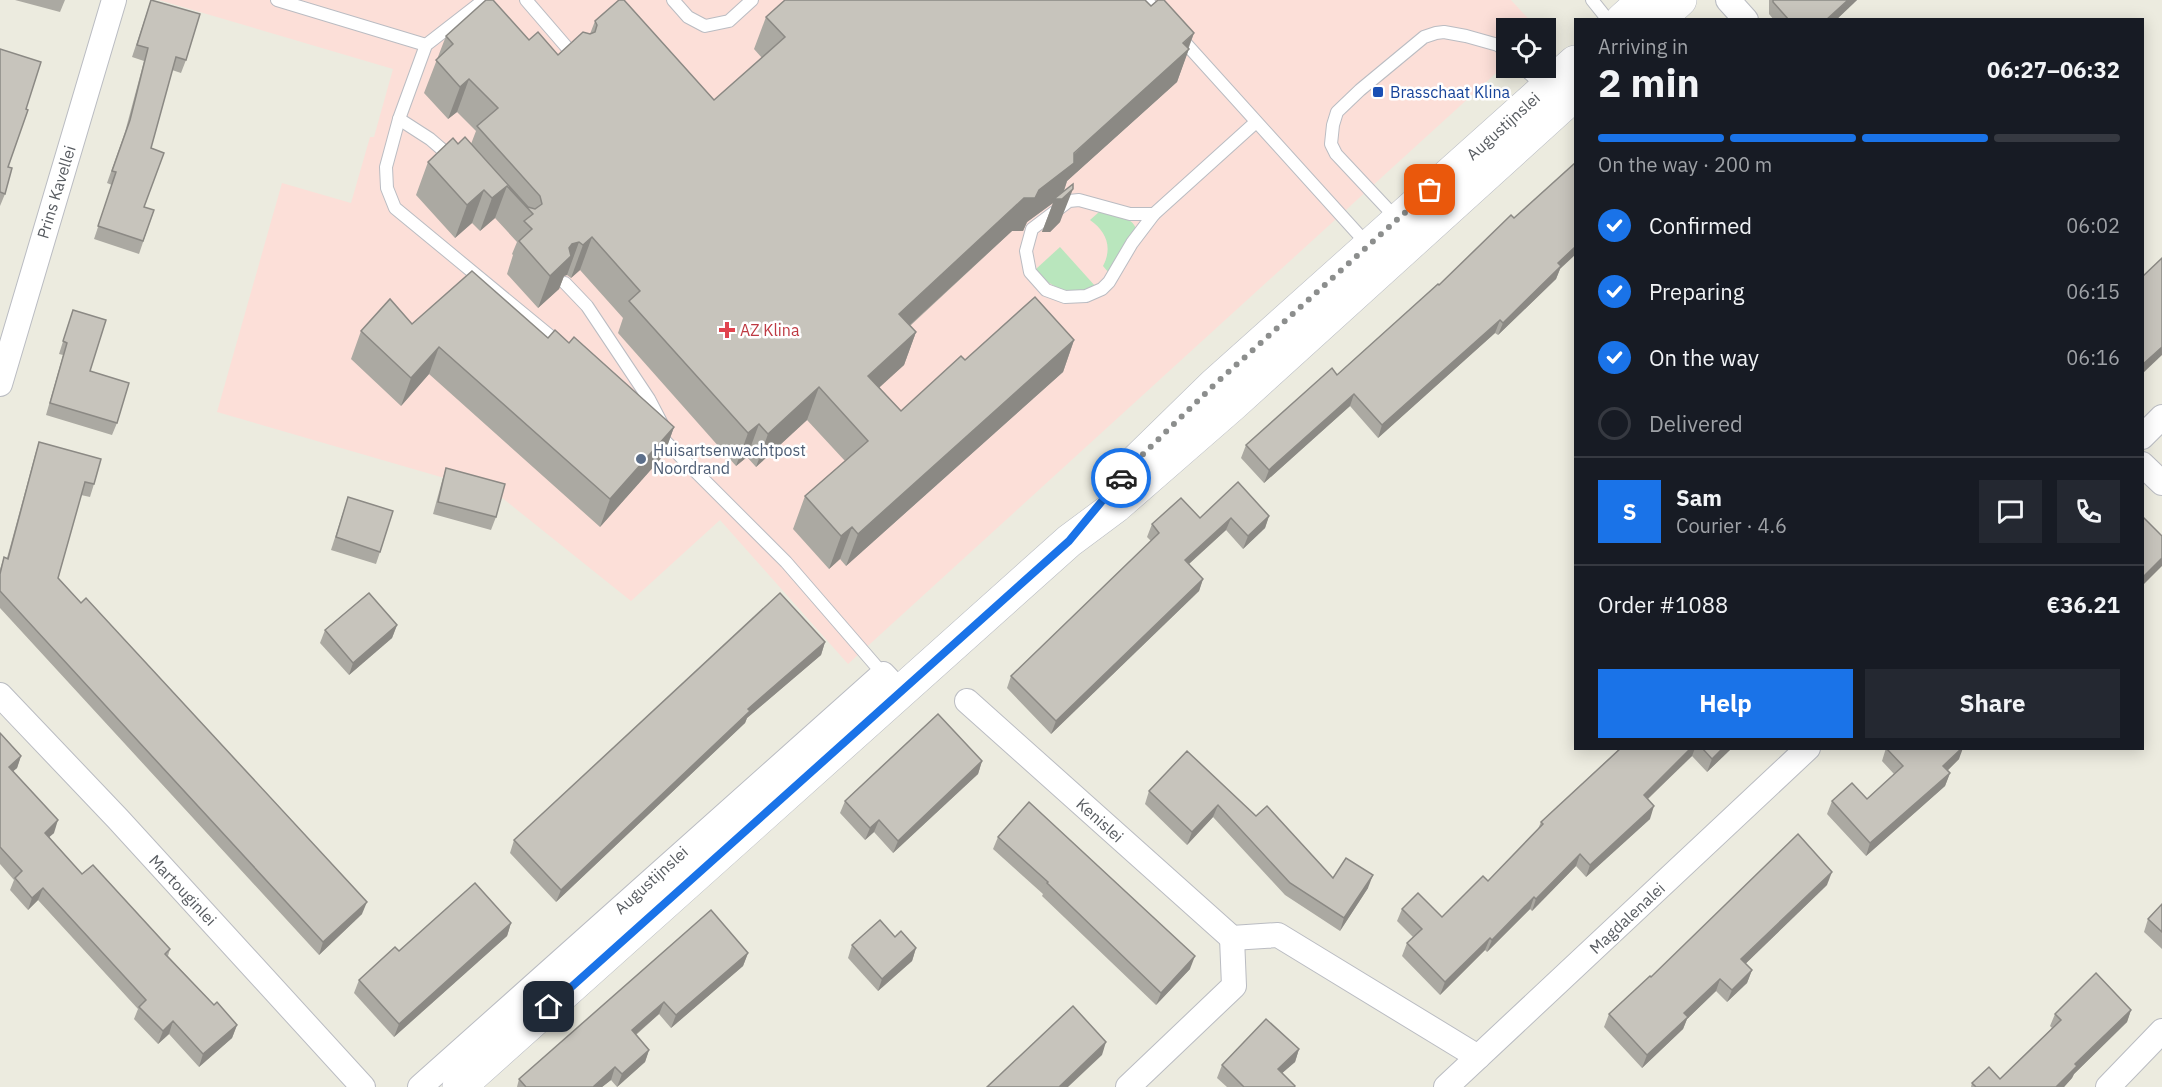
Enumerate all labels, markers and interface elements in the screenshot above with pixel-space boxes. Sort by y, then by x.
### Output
map controls [1496,18,1556,78]
button: locate [1496,18,1556,78]
text: Arriving in [1598,33,1688,60]
text: 06:27–06:32 [1987,55,2120,84]
text: 2 min [1598,57,1700,108]
place label: Brasschaat Klina [1390,82,1510,102]
marker: Brasschaat Klina [1371,85,1385,99]
street label: Augustijnslei [1462,88,1544,164]
street label: Prins Kavellei [32,143,80,241]
text: On the way · 200 m [1598,151,1772,178]
pin [1404,164,1455,215]
icon: bag [1413,173,1446,206]
icon: check [1598,209,1631,242]
text: Confirmed [1649,211,1752,240]
text: 06:02 [2066,212,2120,239]
icon: check [1598,275,1631,308]
text: Preparing [1649,277,1744,306]
text: 06:15 [2066,278,2120,305]
place label: AZ Klina [740,320,800,340]
marker: AZ Klina [718,321,736,339]
icon: check [1598,341,1631,374]
text: On the way [1649,343,1759,372]
text: 06:16 [2066,344,2120,371]
text: Delivered [1649,409,1743,438]
place label: Huisartsenwachtpost Noordrand [653,440,806,478]
courier [1091,448,1151,508]
marker: Huisartsenwachtpost Noordrand [634,452,648,466]
icon: car [1105,462,1138,495]
button: chat [1979,480,2042,543]
button: phone [2057,480,2120,543]
text: Sam [1676,483,1722,512]
text: S [1623,497,1636,526]
text: Courier · 4.6 [1676,512,1787,539]
text: Order #1088 [1598,590,1728,619]
text: €36.21 [2047,590,2120,619]
button: Help [1598,669,1853,738]
button: Share [1865,669,2120,738]
street label: Kenislei [1072,794,1128,846]
street label: Augustijnslei [610,842,692,918]
street label: Martouginlei [145,850,221,930]
street label: Magdalenalei [1585,878,1669,958]
pin [523,981,574,1032]
icon: home [532,990,565,1023]

